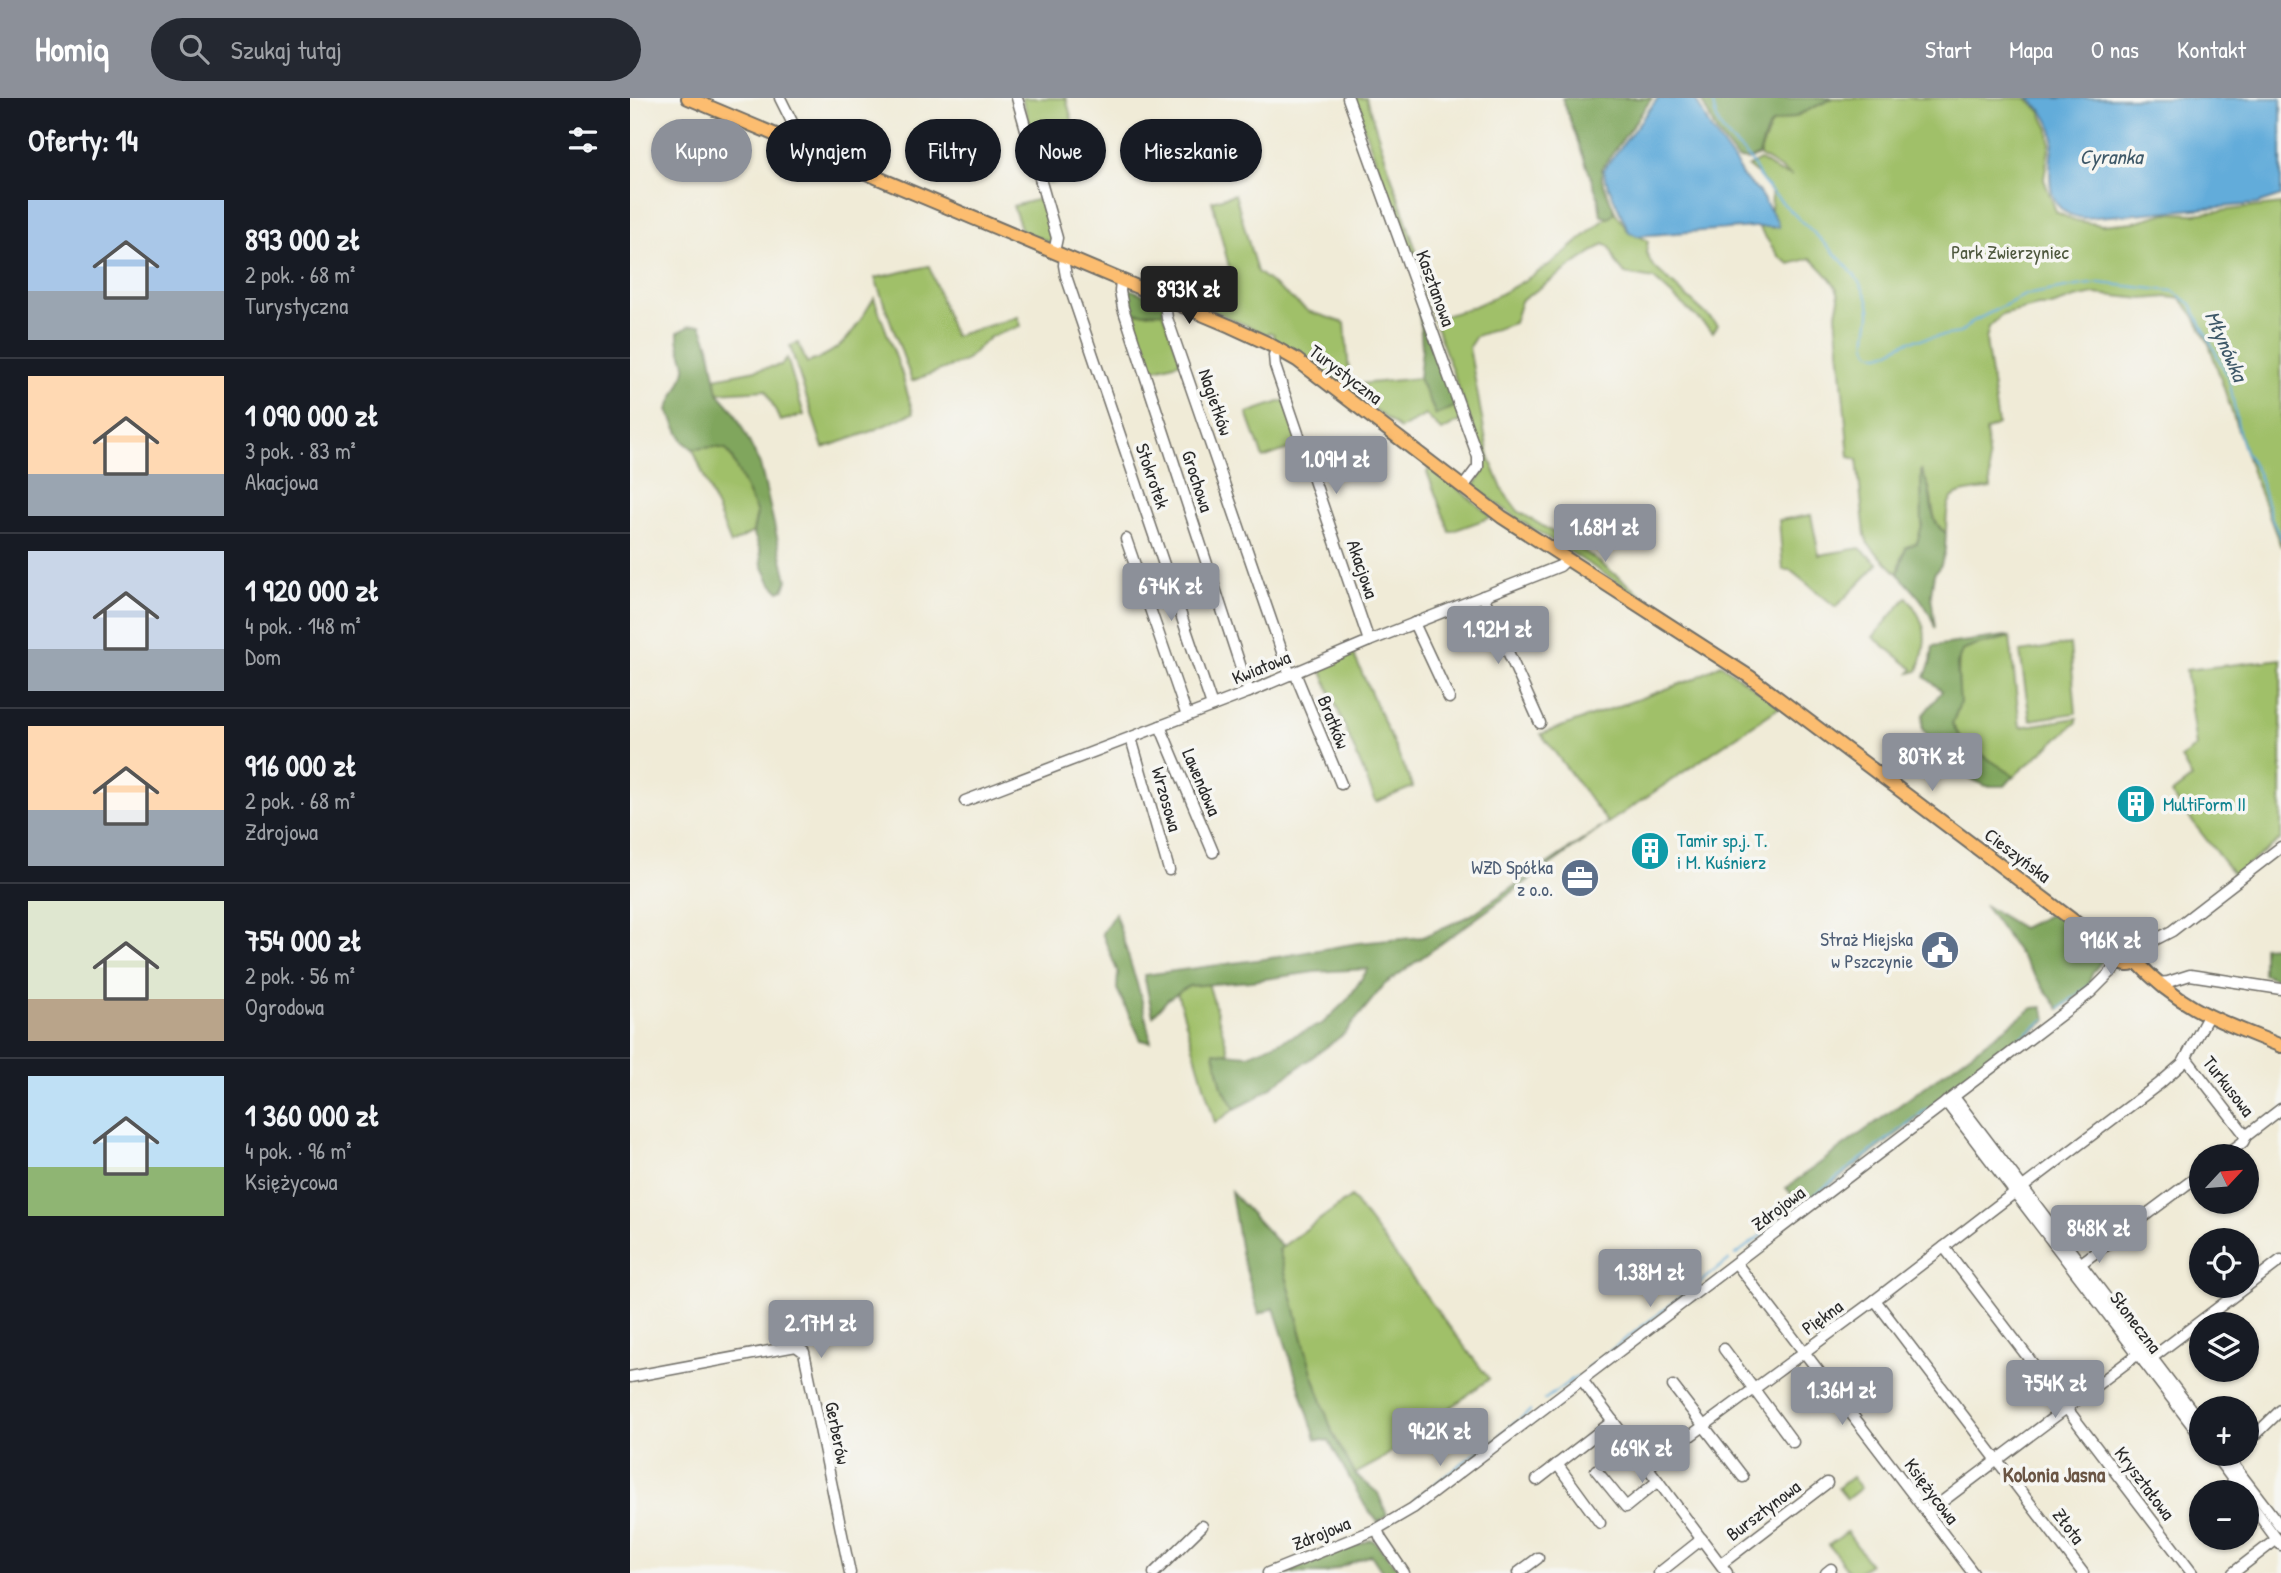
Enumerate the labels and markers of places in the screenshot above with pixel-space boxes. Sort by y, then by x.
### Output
pin: 893K zł [1124,266,1254,326]
pin: 1.09M zł [1264,436,1408,496]
pin: 1.68M zł [1533,504,1677,564]
pin: 674K zł [1106,564,1236,623]
pin: 1.92M zł [1426,606,1570,666]
pin: 807K zł [1867,734,1997,793]
building icon: MultiForm II [2115,783,2157,825]
place label: MultiForm II [2163,791,2246,817]
place label: Tamir sp.j. T. i M. Kuśnierz [1677,827,1768,875]
building icon: Tamir sp.j. T. i M. Kuśnierz [1629,830,1671,872]
place label: WZD Spółka z o.o. [1471,854,1554,902]
office icon: WZD Spółka z o.o. [1559,857,1601,899]
pin: 916K zł [2046,918,2176,977]
place label: Straż Miejska w Pszczynie [1820,926,1914,974]
public building icon: Straż Miejska w Pszczynie [1919,929,1961,971]
pin: 848K zł [2034,1206,2164,1265]
pin: 1.38M zł [1578,1250,1722,1309]
pin: 2.17M zł [749,1300,893,1360]
pin: 754K zł [1990,1360,2120,1420]
pin: 1.36M zł [1770,1368,1914,1427]
pin: 942K zł [1375,1408,1505,1468]
pin: 669K zł [1577,1426,1707,1485]

